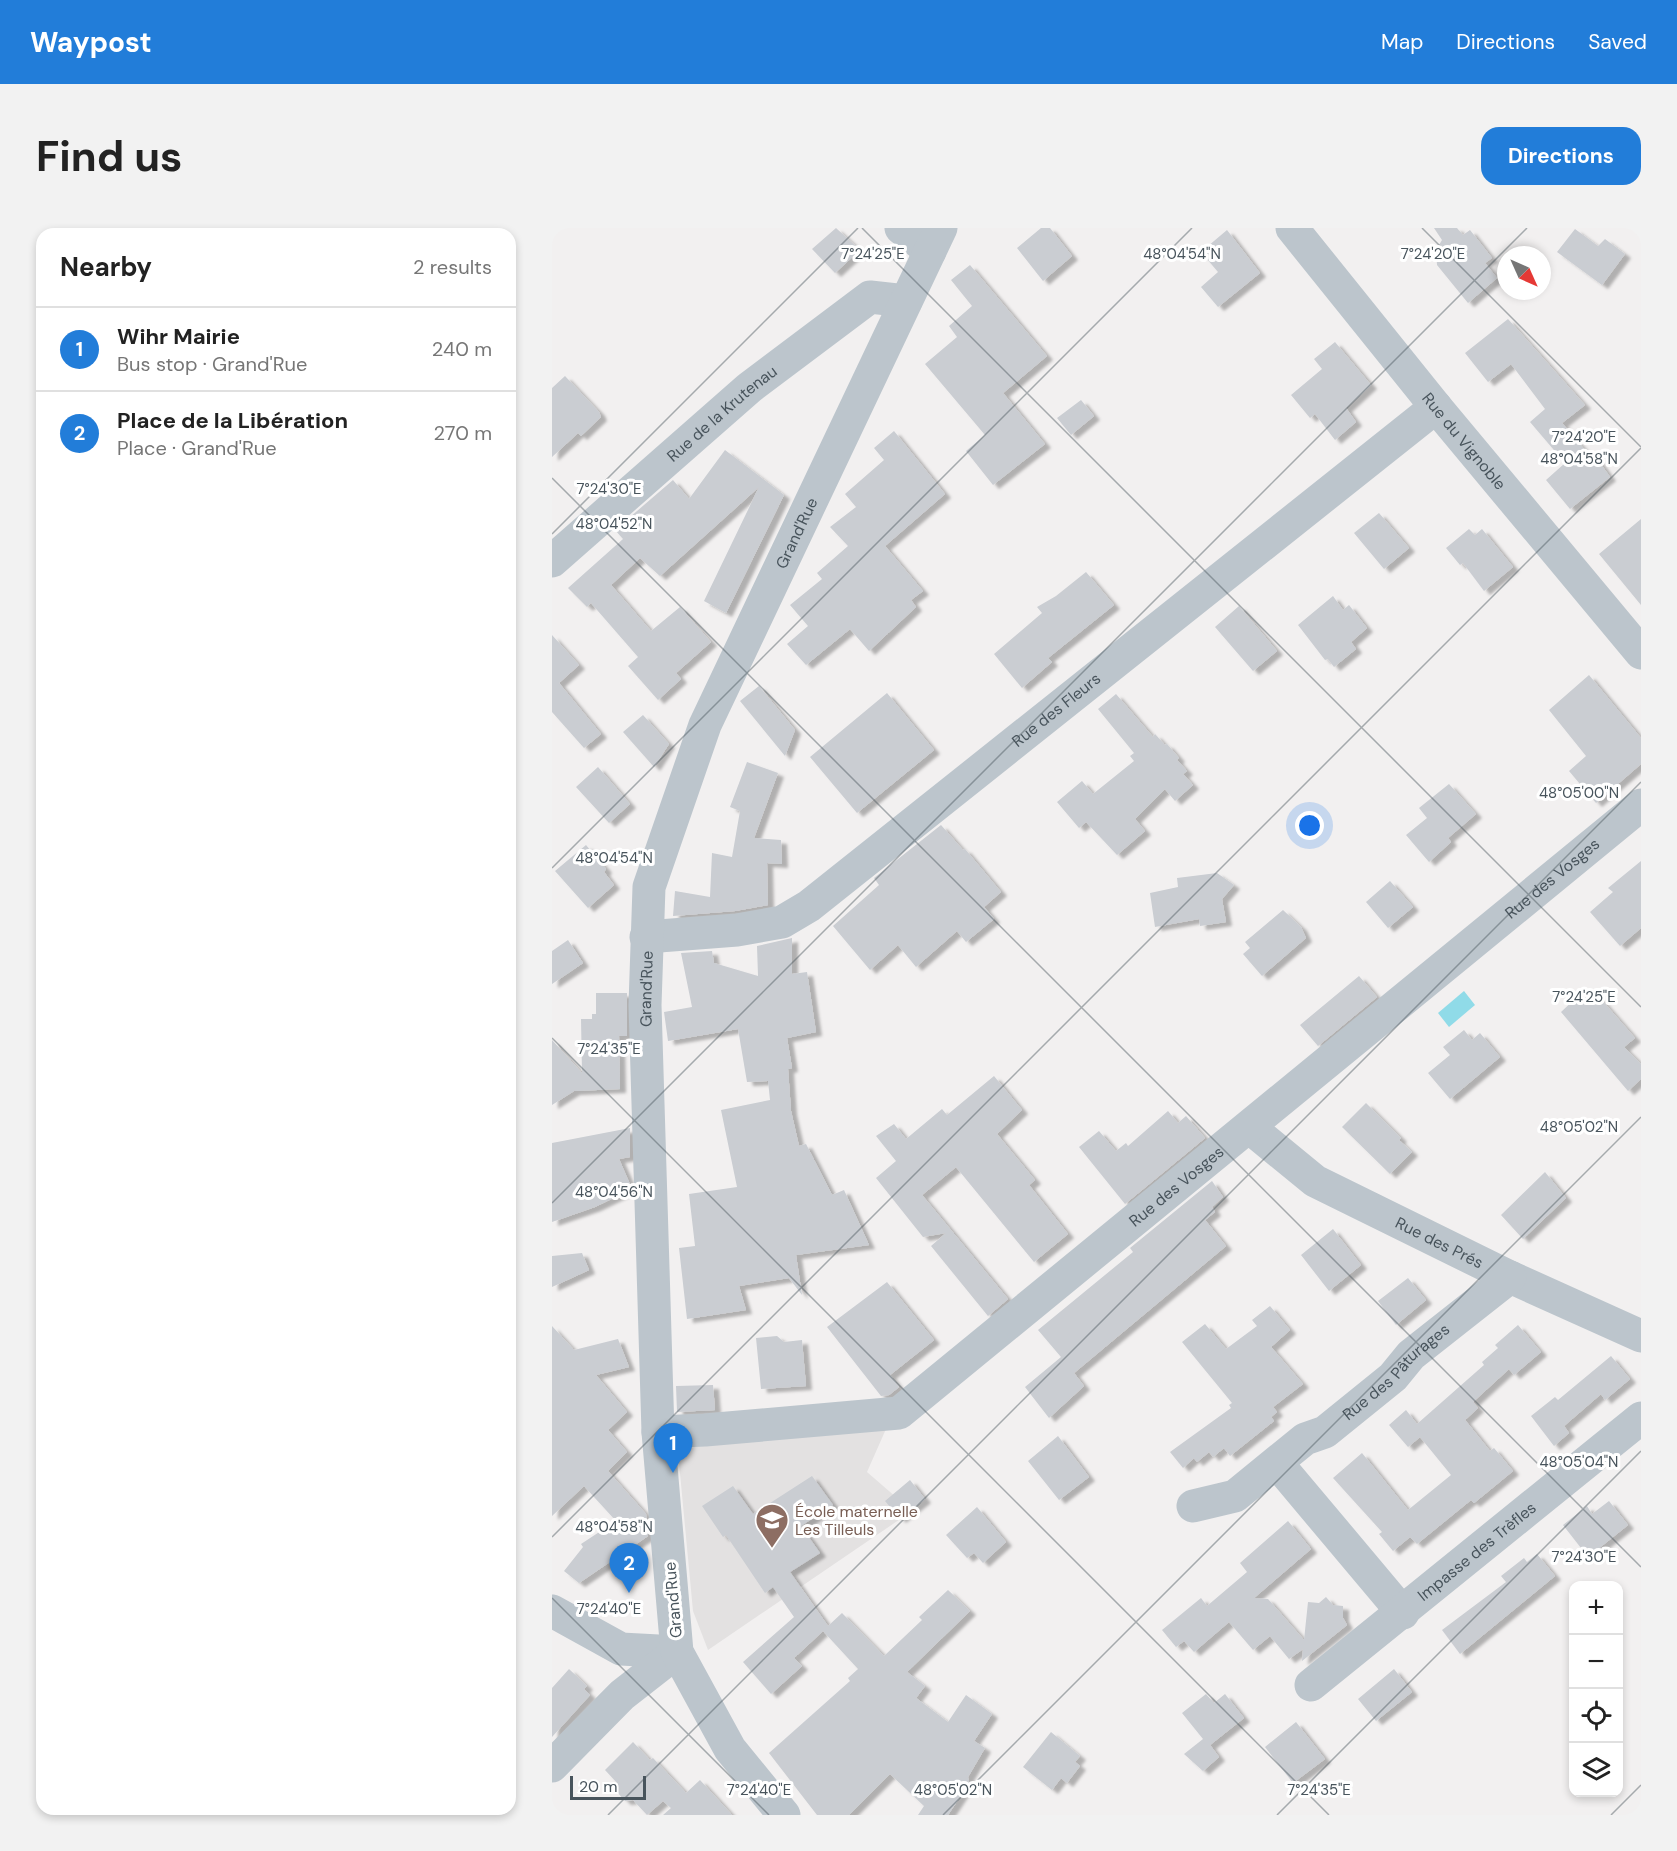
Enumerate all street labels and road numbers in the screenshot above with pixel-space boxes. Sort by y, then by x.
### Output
street label: Rue de la Krutenau [662,360,781,466]
street label: Rue du Vignoble [1418,388,1511,494]
street label: Grand'Rue [770,494,822,572]
street label: Rue des Fleurs [1007,668,1105,751]
street label: Rue des Vosges [1500,833,1604,923]
street label: Grand'Rue [634,950,657,1027]
street label: Rue des Vosges [1124,1141,1228,1231]
street label: Rue des Prés [1392,1212,1487,1273]
street label: Rue des Pâturages [1338,1318,1454,1424]
street label: Impasse des Trèfles [1413,1497,1540,1605]
street label: Grand'Rue [659,1561,687,1639]

